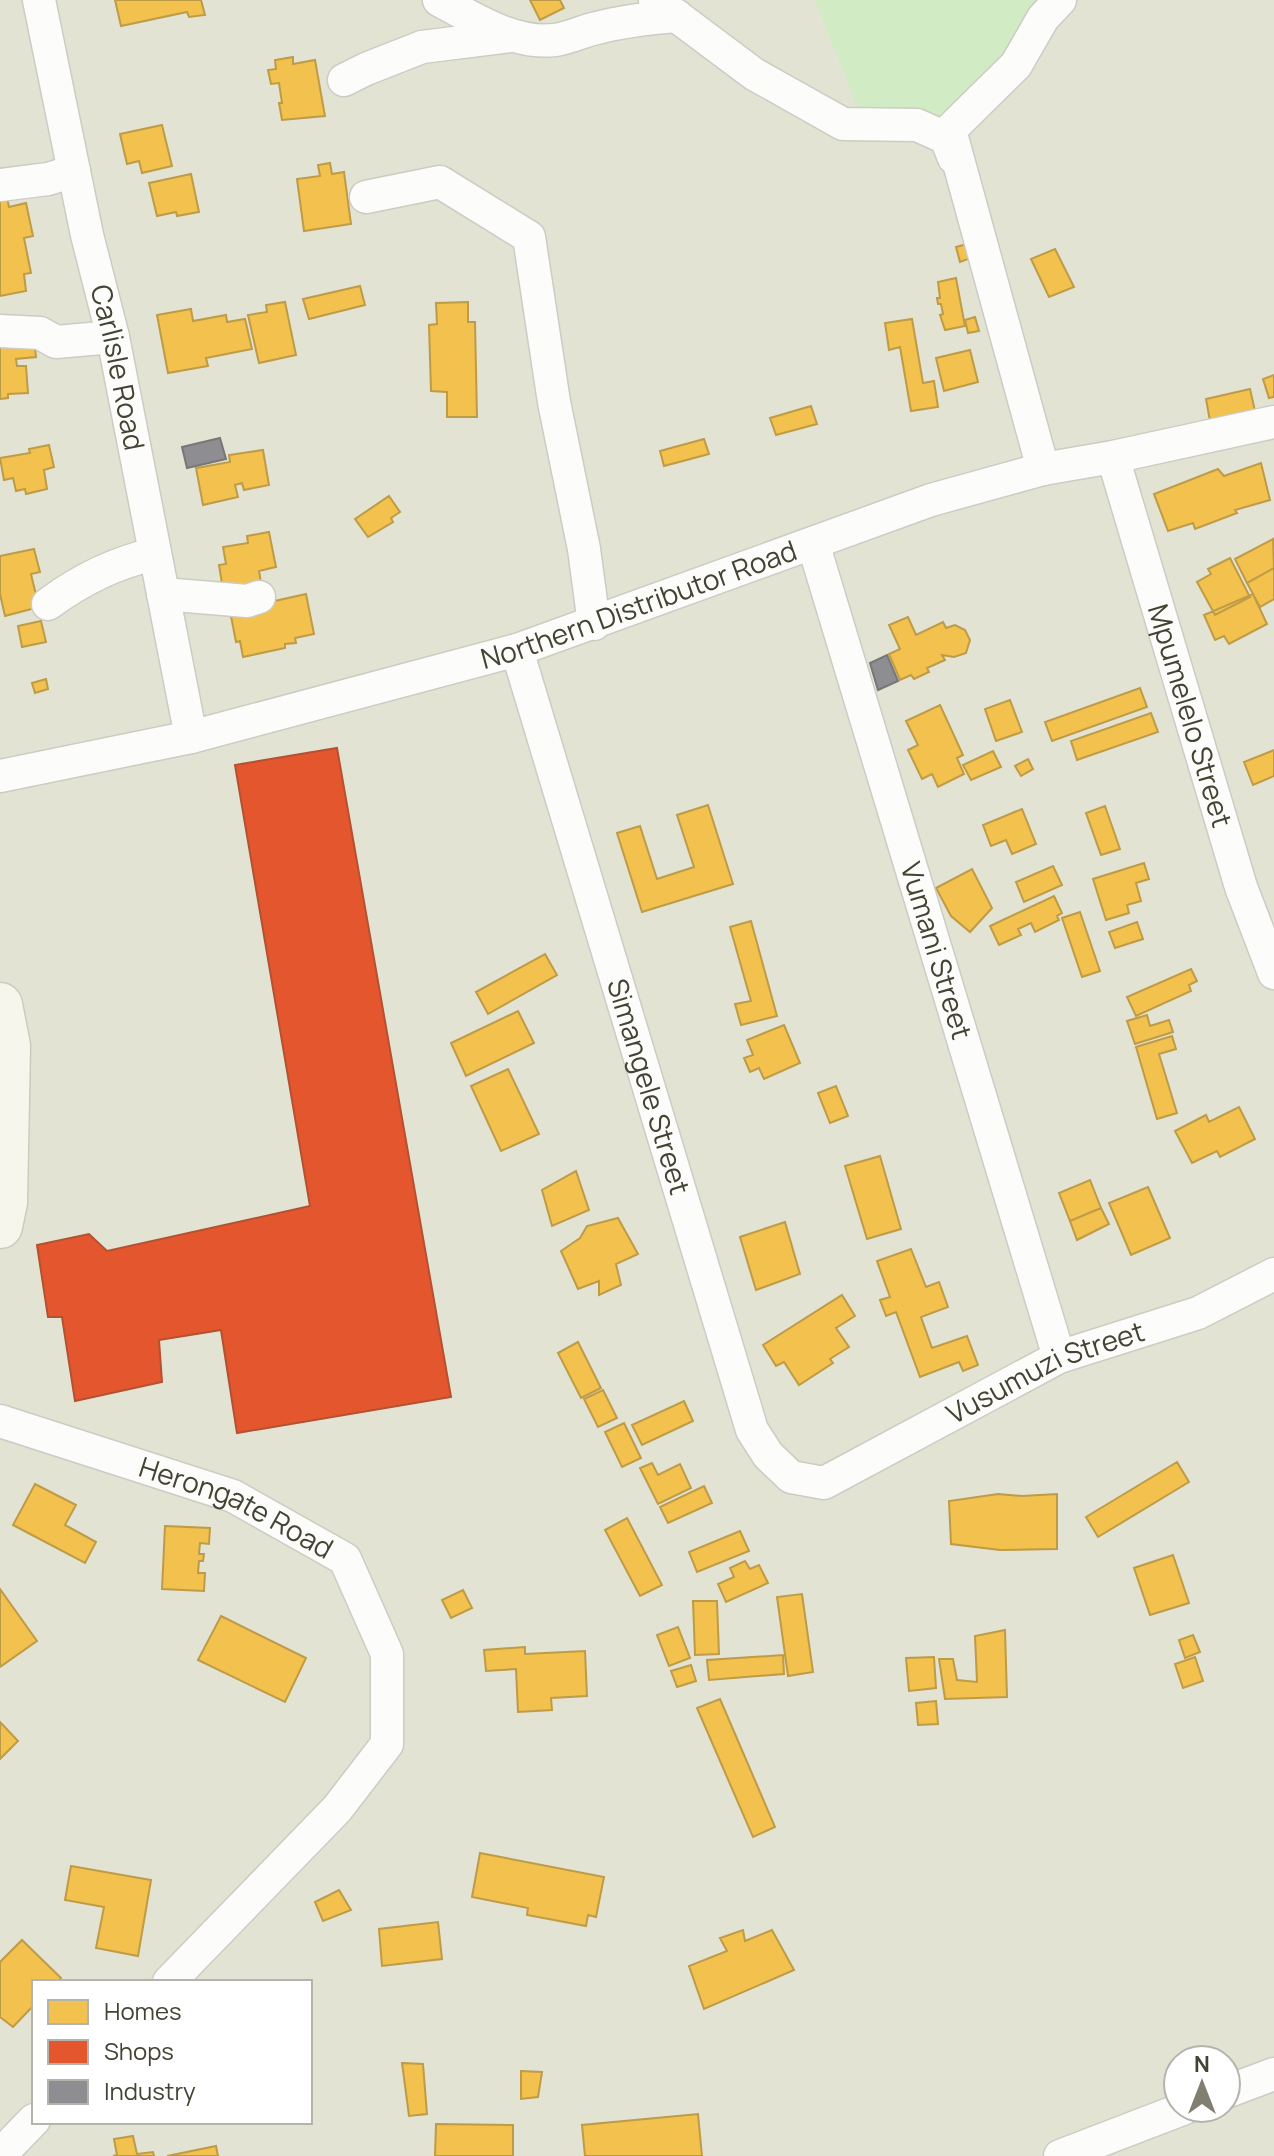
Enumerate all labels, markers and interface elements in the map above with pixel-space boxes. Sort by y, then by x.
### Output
street label: Carlisle Road [82,280,155,453]
street label: Northern Distributor Road [476,530,802,677]
street label: Mpumelelo Street [1140,600,1242,831]
street label: Vumani Street [893,857,982,1044]
street label: Simangele Street [599,974,700,1199]
street label: Vusumuzi Street [939,1311,1149,1432]
street label: Herongate Road [135,1447,341,1567]
legend [32,1980,312,2124]
text: Homes [104,1994,182,2027]
text: Shops [104,2034,174,2067]
north arrow [1162,2044,1242,2124]
text: N [1194,2049,1210,2079]
text: Industry [104,2074,196,2107]

